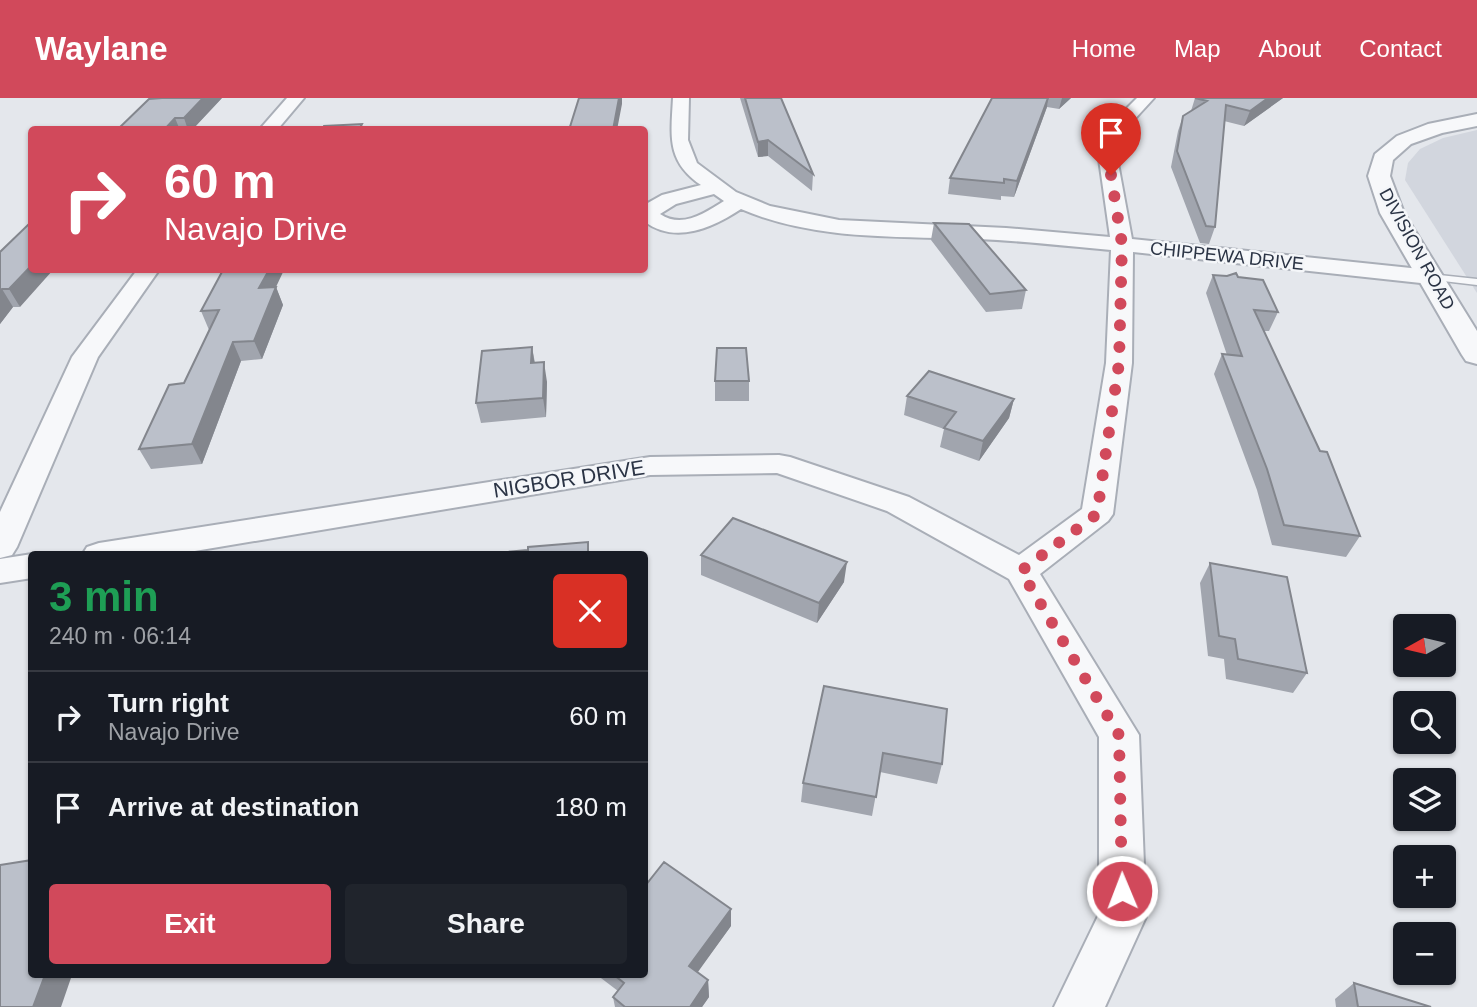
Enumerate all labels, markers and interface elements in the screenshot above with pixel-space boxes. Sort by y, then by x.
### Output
text: Waylane [35,30,168,67]
text: Home [1072,35,1136,62]
text: Map [1174,35,1221,62]
text: About [1259,35,1321,62]
text: Contact [1359,35,1442,62]
pin [1081,103,1141,175]
icon: arrive [1092,114,1130,152]
icon: right [49,154,140,245]
text: 60 m [164,154,276,208]
street label: DIVISION ROAD [1375,185,1459,313]
text: Navajo Drive [164,211,347,247]
street label: CHIPPEWA DRIVE [1149,238,1305,274]
street label: NIGBOR DRIVE [492,455,646,502]
text: 3 min [49,573,159,620]
button: close [553,574,627,648]
north arrow [1393,614,1456,677]
map controls [1393,614,1456,985]
text: 240 m · 06:14 [49,623,191,649]
text: Turn right [108,688,229,718]
button: search [1393,691,1456,754]
icon: right [49,698,87,736]
text: 60 m [569,701,627,731]
text: Navajo Drive [108,719,240,745]
button: layers [1393,768,1456,831]
icon: arrive [49,789,87,827]
text: Arrive at destination [108,792,359,822]
text: 180 m [555,792,627,822]
button: + [1393,845,1456,908]
position arrow [1085,854,1159,928]
button: Exit [49,884,331,964]
button: Share [345,884,627,964]
button: − [1393,922,1456,985]

